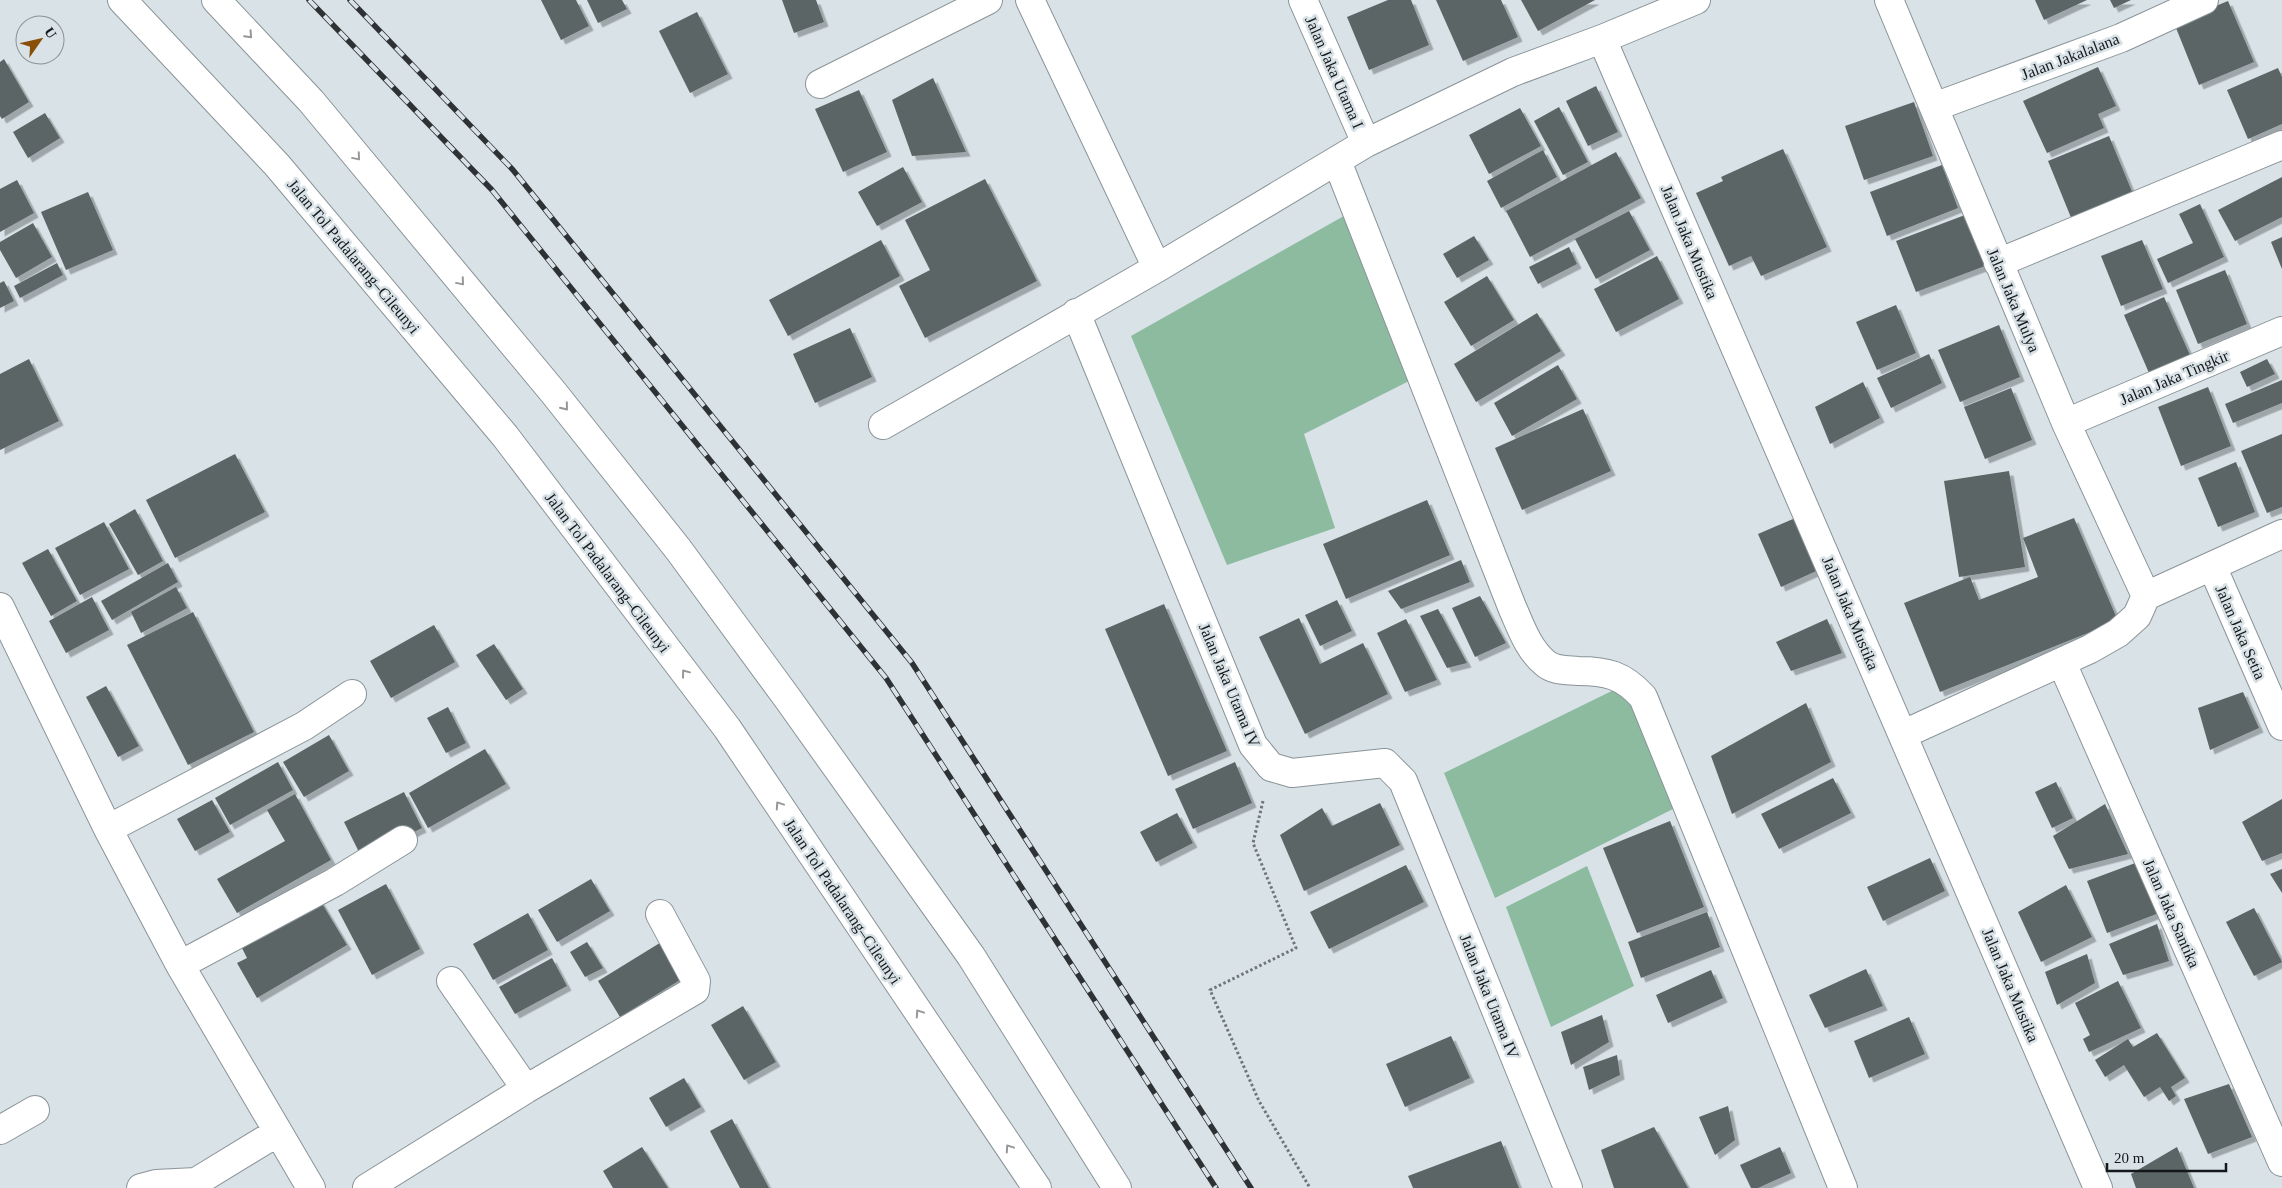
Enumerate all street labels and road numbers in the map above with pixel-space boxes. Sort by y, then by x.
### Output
street label: Jalan Jaka Utama I [1302,13,1367,131]
street label: Jalan Jakalalana [2019,30,2122,83]
street label: Jalan Tol Padalarang–Cileunyi [283,176,423,338]
street label: Jalan Jaka Mustika [1658,183,1721,302]
street label: Jalan Jaka Mulya [1983,246,2043,355]
street label: Jalan Jaka Tingkir [2117,347,2232,409]
street label: Jalan Tol Padalarang–Cileunyi [541,489,674,657]
street label: Jalan Jaka Mustika [1819,554,1882,673]
street label: Jalan Jaka Setia [2212,582,2269,682]
street label: Jalan Jaka Utama IV [1196,621,1263,750]
street label: Jalan Tol Padalarang–Cileunyi [780,815,905,988]
street label: Jalan Jaka Santika [2140,856,2203,970]
street label: Jalan Jaka Mustika [1979,926,2042,1045]
street label: Jalan Jaka Utama IV [1457,931,1522,1061]

